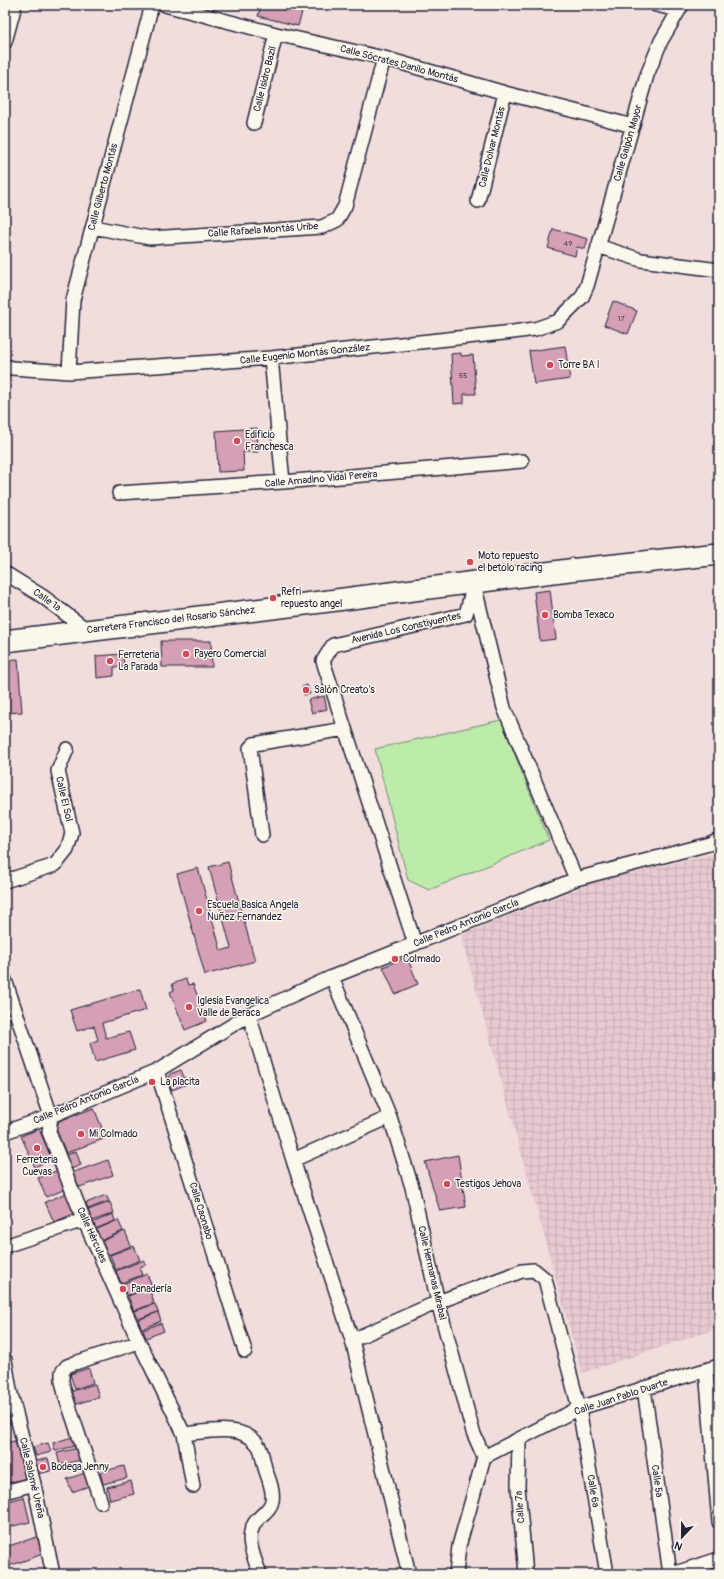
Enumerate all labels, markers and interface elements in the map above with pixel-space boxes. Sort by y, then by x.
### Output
street label: Calle Sócrates Danilo Montás [339,42,460,86]
street label: Calle Isidro Bazil [251,45,279,113]
street label: Calle Galpón Mayor [611,103,645,183]
street label: Calle Dolvar Montás [476,105,508,189]
street label: Calle Gilberto Montás [86,142,121,232]
street label: Calle Rafaela Montás Uribe [207,220,319,240]
house number: 49 [564,239,572,248]
house number: 17 [617,314,625,323]
street label: Calle Eugenio Montás González [239,341,371,367]
place label: Torre BA I [558,359,600,371]
marker: Torre BA I [545,360,555,370]
house number: 55 [459,371,467,380]
place label: Edificio Franchesca [245,429,294,453]
marker: Edificio Franchesca [232,436,242,446]
street label: Calle Amadino Vidal Pereira [264,468,378,490]
place label: Moto repuesto el betolo racing [478,550,542,574]
marker: Moto repuesto el betolo racing [465,557,475,567]
street label: Calle 1ª [31,586,64,614]
place label: Refri repuesto angel [281,586,342,610]
marker: Refri repuesto angel [268,593,278,603]
street label: Carretera Francisco del Rosario Sánchez [86,604,256,636]
street label: Avenida Los Constiyuentes [350,609,462,646]
place label: Bomba Texaco [553,609,615,621]
marker: Bomba Texaco [540,610,550,620]
place label: Payero Comercial [194,648,266,660]
place label: Ferreteria La Parada [118,649,160,673]
marker: Payero Comercial [181,649,191,659]
marker: Ferreteria La Parada [105,656,115,666]
place label: Salón Creato's [314,684,375,696]
marker: Salón Creato's [301,685,311,695]
street label: Calle El Sol [53,775,75,823]
street label: Calle Pedro Antonio García [412,896,521,950]
place label: Escuela Basica Angela Nuñez Fernandez [207,899,299,923]
marker: Escuela Basica Angela Nuñez Fernandez [194,906,204,916]
place label: Colmado [403,953,441,965]
marker: Colmado [390,954,400,964]
place label: Iglesia Evangelica Valle de Beraca [197,995,269,1019]
marker: Iglesia Evangelica Valle de Beraca [184,1002,194,1012]
street label: Calle Pedro Antonio García [32,1073,141,1127]
place label: La placita [160,1076,200,1088]
marker: La placita [147,1077,157,1087]
place label: Mi Colmado [89,1128,138,1140]
marker: Mi Colmado [76,1129,86,1139]
marker: Ferreteria Cuevas [32,1143,42,1153]
place label: Ferreteria Cuevas [16,1154,58,1178]
place label: Testigos Jehova [455,1178,521,1190]
marker: Testigos Jehova [442,1179,452,1189]
street label: Calle Caonabo [187,1181,216,1242]
street label: Calle Hércules [74,1205,110,1265]
street label: Calle Hermanas Mirabal [415,1225,449,1321]
place label: Panadería [131,1283,172,1295]
marker: Panadería [118,1284,128,1294]
street label: Calle Juan Pablo Duarte [573,1376,669,1418]
street label: Calle Salomé Ureña [17,1437,47,1520]
place label: Bodega Jenny [51,1461,109,1473]
marker: Bodega Jenny [38,1462,48,1472]
street label: Calle 5ª [649,1464,665,1498]
street label: Calle 6ª [584,1474,602,1509]
street label: Calle 7ª [513,1490,527,1524]
north arrow [662,1517,702,1557]
text: N [672,1538,684,1553]

